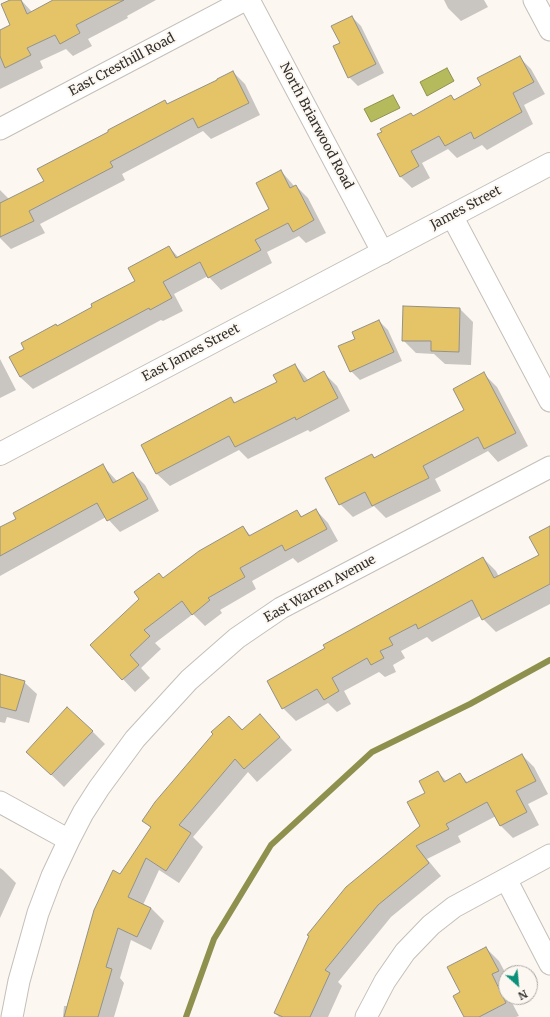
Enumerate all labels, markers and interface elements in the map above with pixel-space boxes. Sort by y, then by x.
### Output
street label: East Cresthill Road [66,30,178,100]
street label: North Briarwood Road [276,60,356,192]
street label: James Street [428,183,504,233]
street label: East James Street [140,321,242,385]
street label: East Warren Avenue [261,552,379,626]
north arrow [498,965,538,1005]
text: N [516,987,530,1003]

